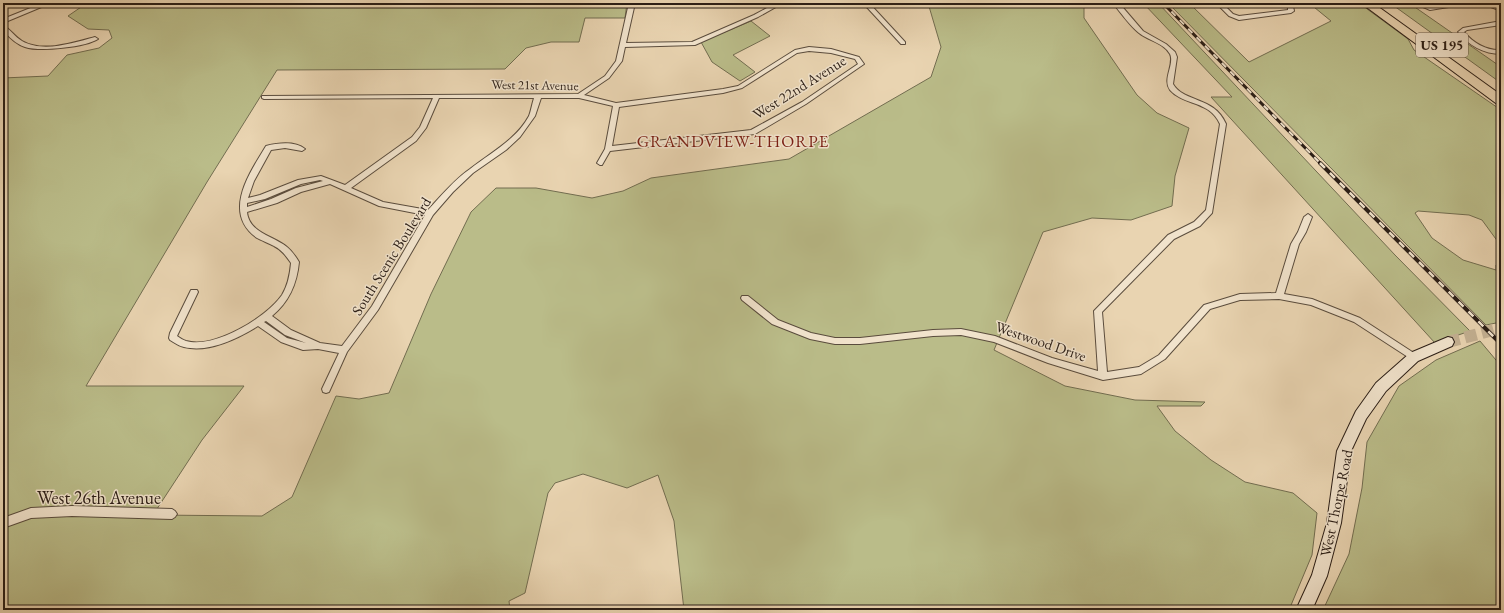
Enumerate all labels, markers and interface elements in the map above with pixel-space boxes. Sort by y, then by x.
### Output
road number: US 195 [1416,33,1468,57]
street label: West 22nd Avenue [749,51,849,123]
street label: West 21st Avenue [491,76,579,94]
district label: GRANDVIEW-THORPE [637,130,829,152]
street label: South Scenic Boulevard [347,193,435,319]
street label: Westwood Drive [993,317,1089,365]
street label: West Thorpe Road [1315,447,1357,558]
street label: West 26th Avenue [37,486,161,509]

